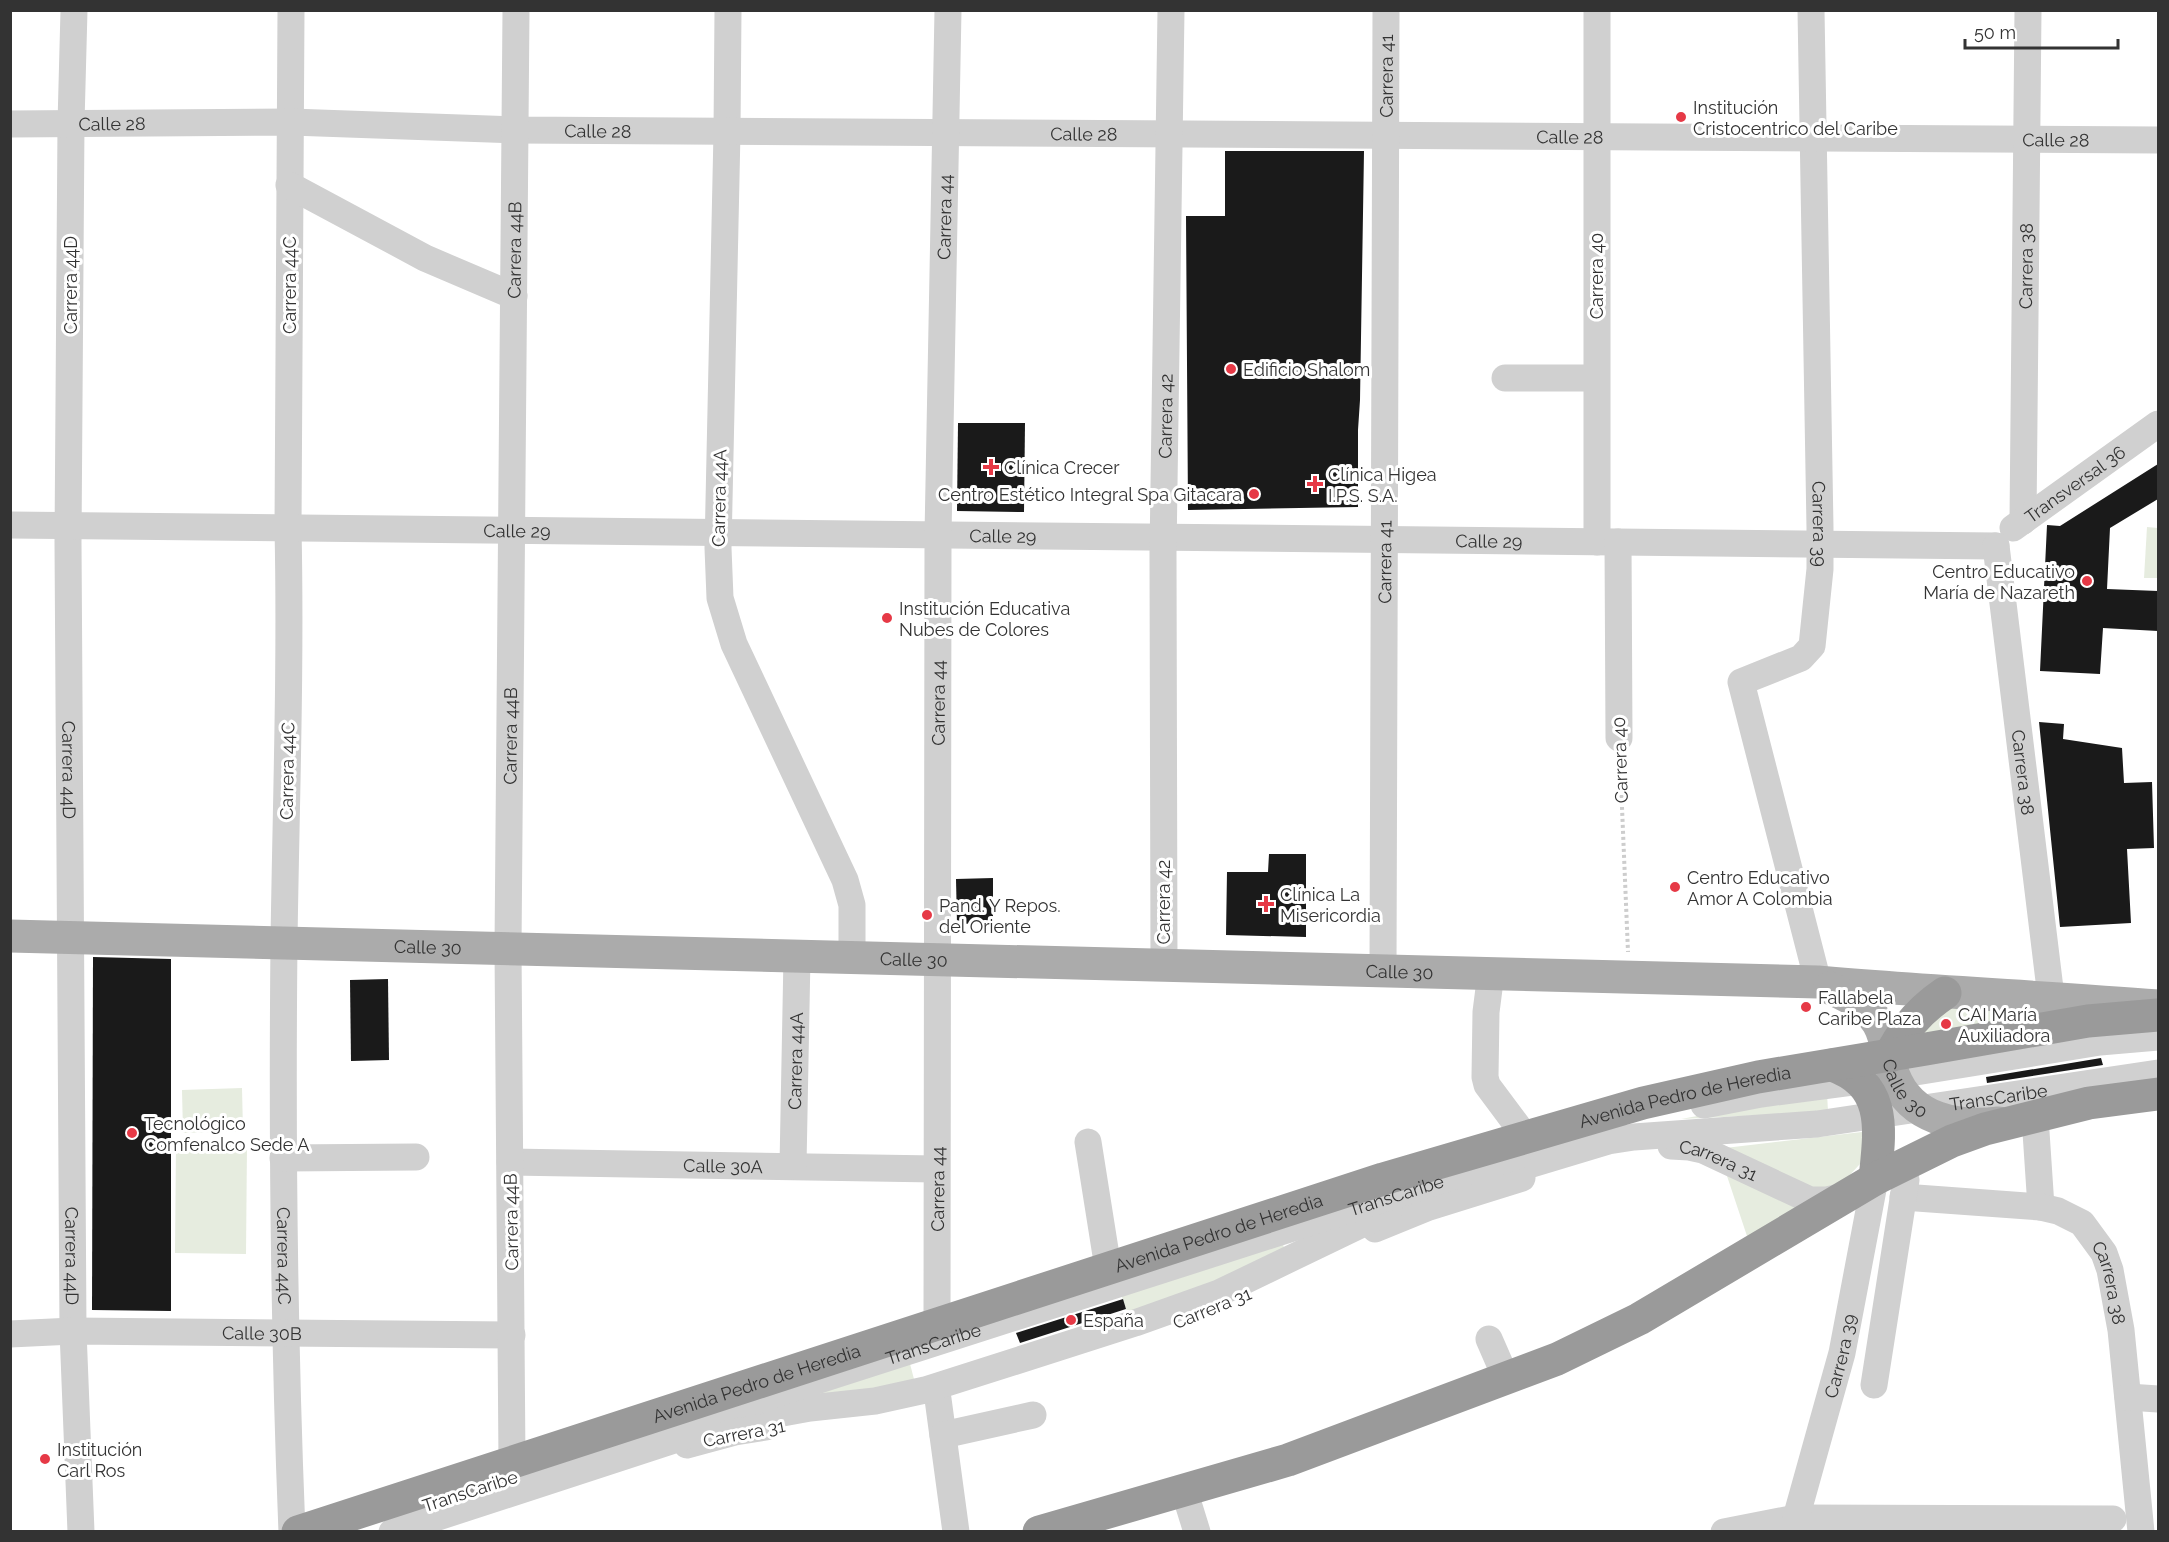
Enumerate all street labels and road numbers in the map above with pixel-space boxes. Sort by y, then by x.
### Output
street label: Carrera 41 [1375,34,1396,118]
street label: Calle 28 [78,113,146,134]
street label: Calle 28 [564,120,632,141]
street label: Calle 28 [1050,123,1118,144]
street label: Calle 28 [1536,126,1604,147]
street label: Calle 28 [2022,129,2090,150]
street label: Carrera 44 [933,174,955,260]
street label: Carrera 44B [503,201,525,299]
street label: Carrera 38 [2015,223,2036,309]
street label: Carrera 40 [1586,233,1607,319]
street label: Carrera 44D [60,236,81,334]
street label: Carrera 44C [279,236,300,334]
street label: Carrera 42 [1154,373,1176,459]
street label: Transversal 36 [2020,441,2129,527]
street label: Carrera 44A [708,449,730,547]
street label: Carrera 39 [1809,481,1831,567]
street label: Calle 29 [483,520,551,541]
street label: Carrera 41 [1374,520,1395,604]
street label: Calle 29 [969,525,1037,546]
street label: Calle 29 [1455,530,1523,551]
street label: Carrera 44 [927,660,948,746]
street label: Carrera 44B [499,687,521,785]
street label: Carrera 40 [1608,716,1632,804]
street label: Carrera 44D [59,721,80,819]
street label: Carrera 44C [276,722,298,820]
street label: Carrera 38 [2008,728,2039,816]
street label: Carrera 42 [1153,860,1174,944]
street label: Calle 30 [394,935,462,958]
street label: Calle 30 [880,948,948,970]
street label: Calle 30 [1365,960,1434,983]
street label: Carrera 44A [784,1012,806,1110]
street label: Calle 30 [1879,1056,1932,1122]
street label: Avenida Pedro de Heredia [1576,1061,1792,1132]
street label: TransCaribe [1948,1079,2049,1115]
street label: Carrera 31 [1679,1136,1761,1185]
street label: Carrera 44 [927,1146,948,1232]
street label: Calle 30A [683,1154,763,1177]
street label: TransCaribe [1346,1170,1447,1220]
street label: Carrera 44B [500,1173,522,1271]
street label: Avenida Pedro de Heredia [1112,1189,1325,1276]
street label: Carrera 44D [62,1207,83,1305]
street label: Carrera 44C [273,1207,296,1305]
street label: Carrera 38 [2088,1236,2130,1326]
street label: Carrera 31 [1170,1283,1255,1333]
street label: Carrera 39 [1819,1312,1860,1400]
street label: TransCaribe [883,1318,984,1368]
street label: Calle 30B [222,1322,302,1344]
street label: Avenida Pedro de Heredia [650,1339,863,1426]
street label: Carrera 31 [701,1415,787,1451]
street label: TransCaribe [420,1466,521,1516]

